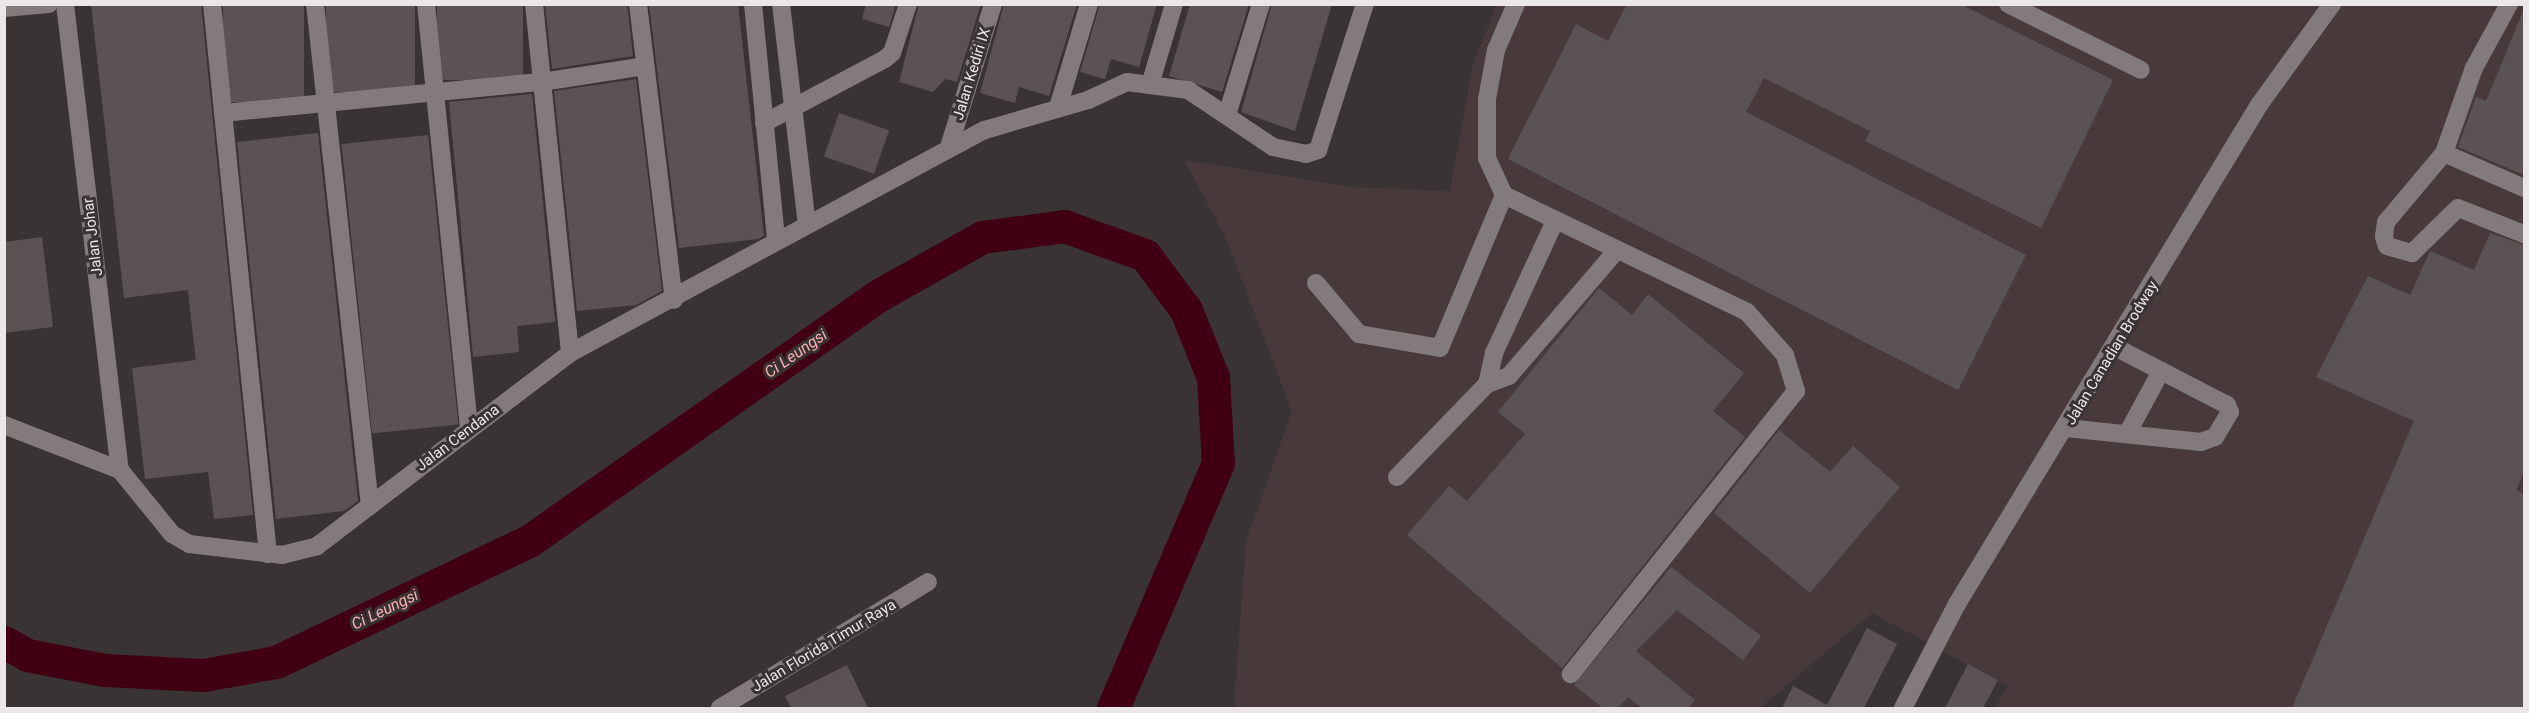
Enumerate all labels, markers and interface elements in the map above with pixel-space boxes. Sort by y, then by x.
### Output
street label: Jalan Kediri IX [949,26,995,122]
street label: Jalan Johar [79,197,107,277]
street label: Jalan Canadian Brodway [2062,278,2162,428]
water label: Ci Leungsi [761,325,831,383]
street label: Jalan Cendana [413,401,503,475]
water label: Ci Leungsi [348,586,422,634]
street label: Jalan Florida Timur Raya [749,596,899,696]

